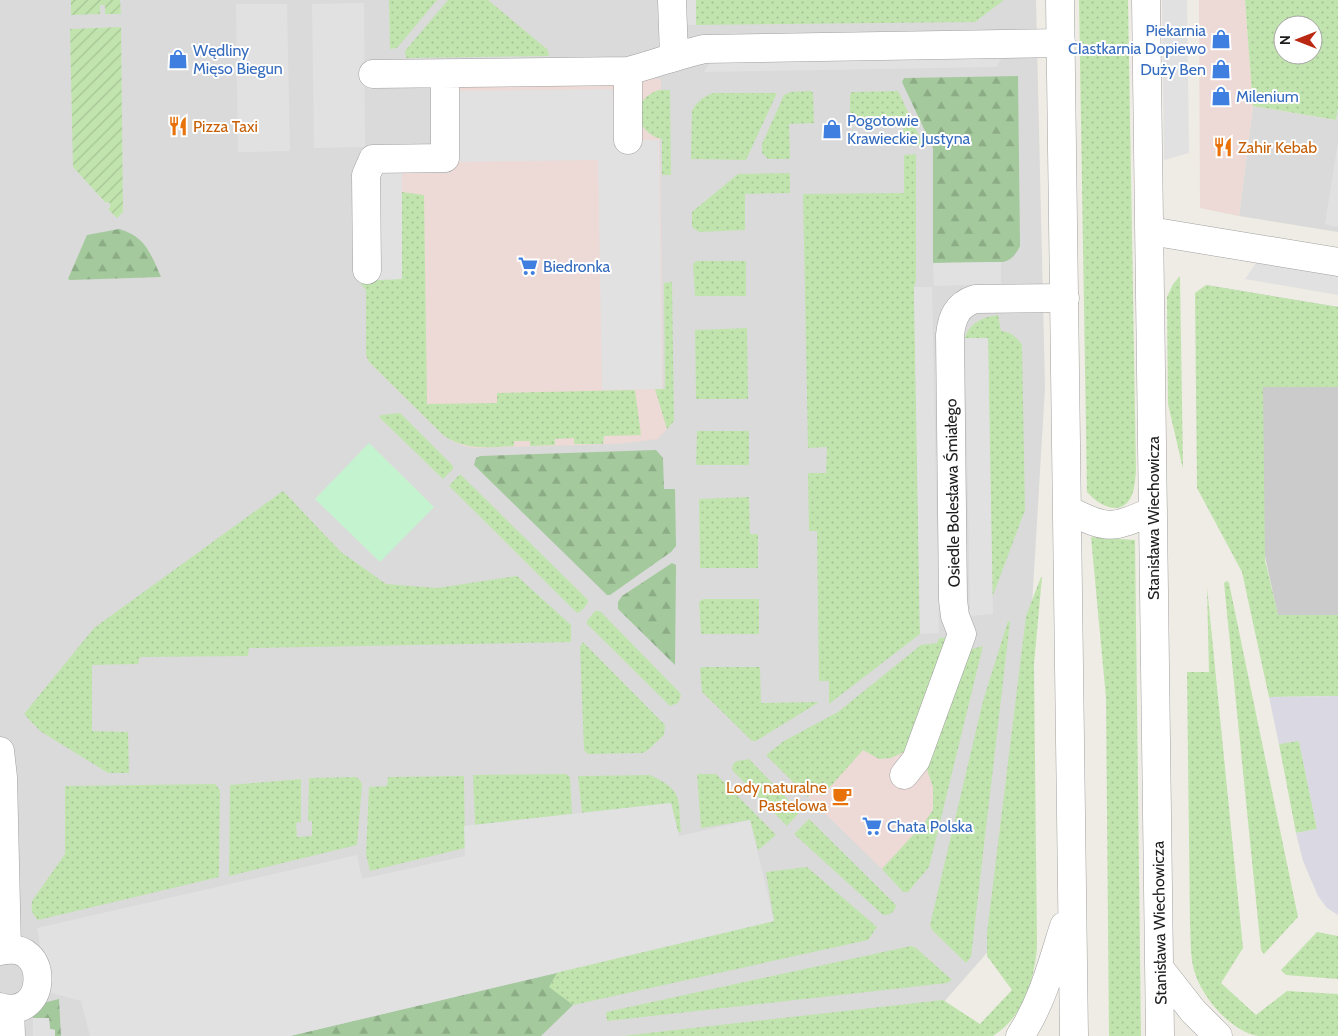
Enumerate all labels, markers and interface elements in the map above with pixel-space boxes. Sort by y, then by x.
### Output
north arrow [1273,15,1323,65]
place label: Piekarnia CIastkarnia Dopiewo [1068,21,1206,58]
shop icon: Piekarnia CIastkarnia Dopiewo [1210,28,1232,50]
text: N [1276,35,1294,45]
place label: Wędliny Mięso Biegun [193,41,283,78]
shop icon: Wędliny Mięso Biegun [167,48,189,70]
shop icon: Duży Ben [1210,58,1232,80]
place label: Duży Ben [1140,60,1206,79]
shop icon: Milenium [1210,85,1232,107]
place label: Milenium [1236,87,1299,106]
place label: Pogotowie Krawieckie Justyna [847,111,971,148]
restaurant icon: Pizza Taxi [167,115,189,137]
place label: Pizza Taxi [193,117,258,136]
shop icon: Pogotowie Krawieckie Justyna [821,118,843,140]
restaurant icon: Zahir Kebab [1212,136,1234,158]
place label: Zahir Kebab [1238,138,1317,157]
supermarket icon: Biedronka [517,255,539,277]
place label: Biedronka [543,257,611,276]
street label: Osiedle Bolesława Śmiałego [941,398,964,588]
street label: Stanisława Wiechowicza [1144,436,1163,600]
place label: Lody naturalne Pastelowa [726,778,827,815]
cafe icon: Lody naturalne Pastelowa [831,785,853,807]
supermarket icon: Chata Polska [861,815,883,837]
place label: Chata Polska [887,817,973,836]
street label: Stanisława Wiechowicza [1149,841,1170,1005]

